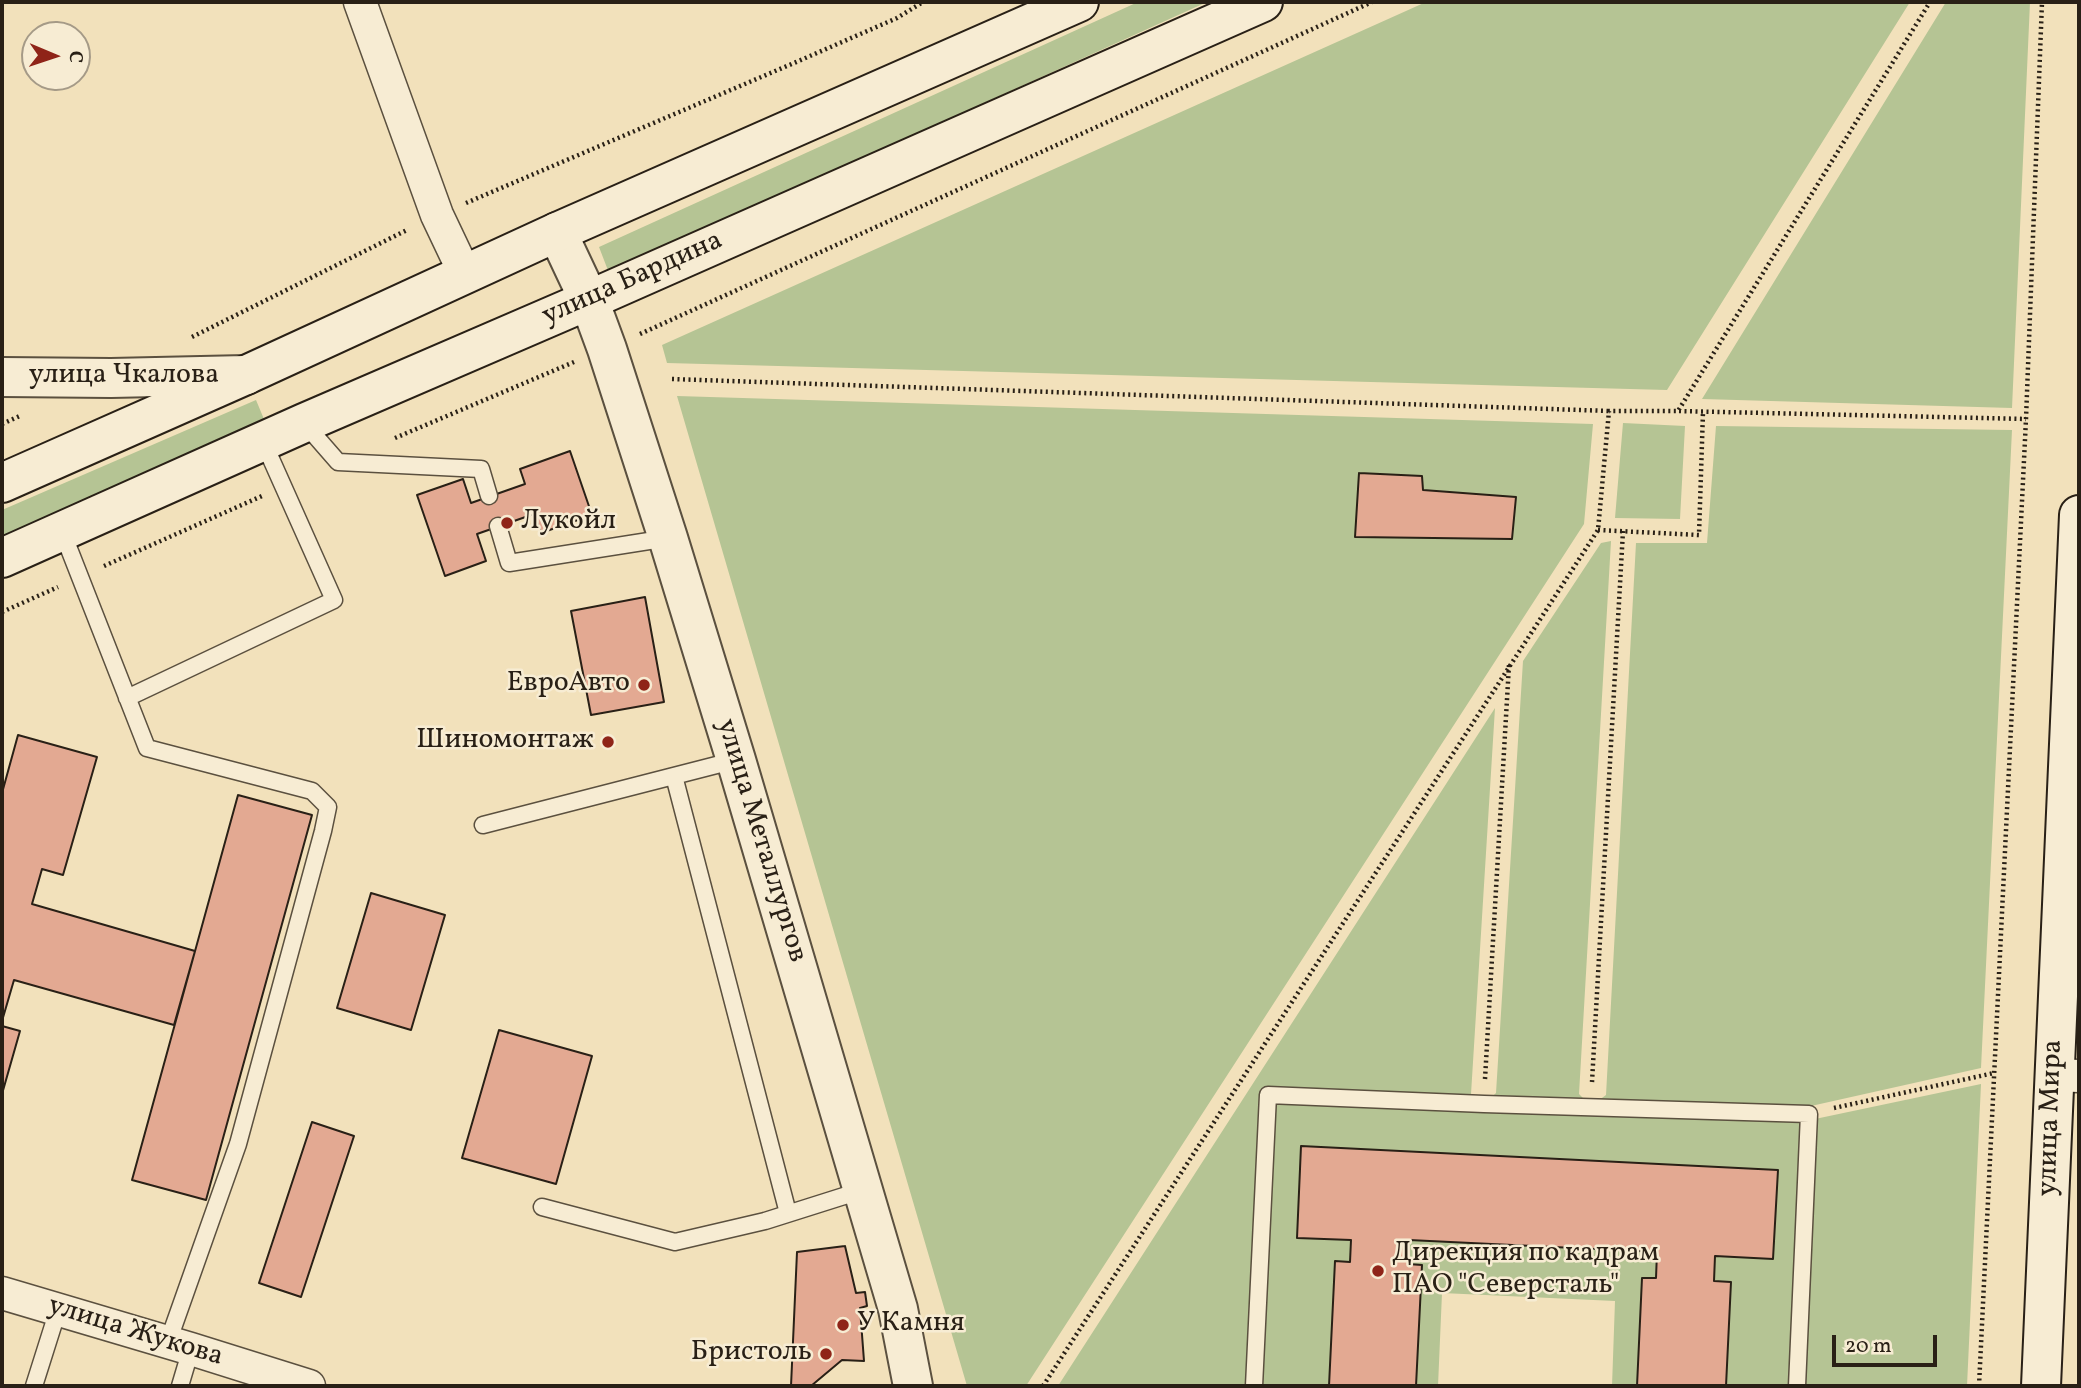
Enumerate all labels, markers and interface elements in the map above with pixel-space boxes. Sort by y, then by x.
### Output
north arrow [21,21,91,91]
text: С [62,50,88,63]
street label: улица Бардина [538,225,728,335]
street label: улица Чкалова [29,360,219,394]
place label: Лукойл [521,506,616,540]
marker: Лукойл [499,515,515,531]
place label: ЕвроАвто [507,668,630,702]
marker: ЕвроАвто [636,677,652,693]
street label: улица Металлургов [707,715,813,967]
place label: Шиномонтаж [416,725,594,759]
marker: Шиномонтаж [600,734,616,750]
street label: улица Мира [2032,1039,2072,1197]
place label: Дирекция по кадрам ПАО "Северсталь" [1392,1238,1659,1304]
marker: Дирекция по кадрам ПАО "Северсталь" [1370,1263,1386,1279]
street label: улица Жукова [43,1290,227,1376]
place label: У Камня [857,1308,965,1342]
marker: У Камня [835,1317,851,1333]
scale bar [1836,1322,1941,1366]
text: 20 m [1845,1332,1891,1361]
place label: Бристоль [691,1337,812,1371]
marker: Бристоль [818,1346,834,1362]

